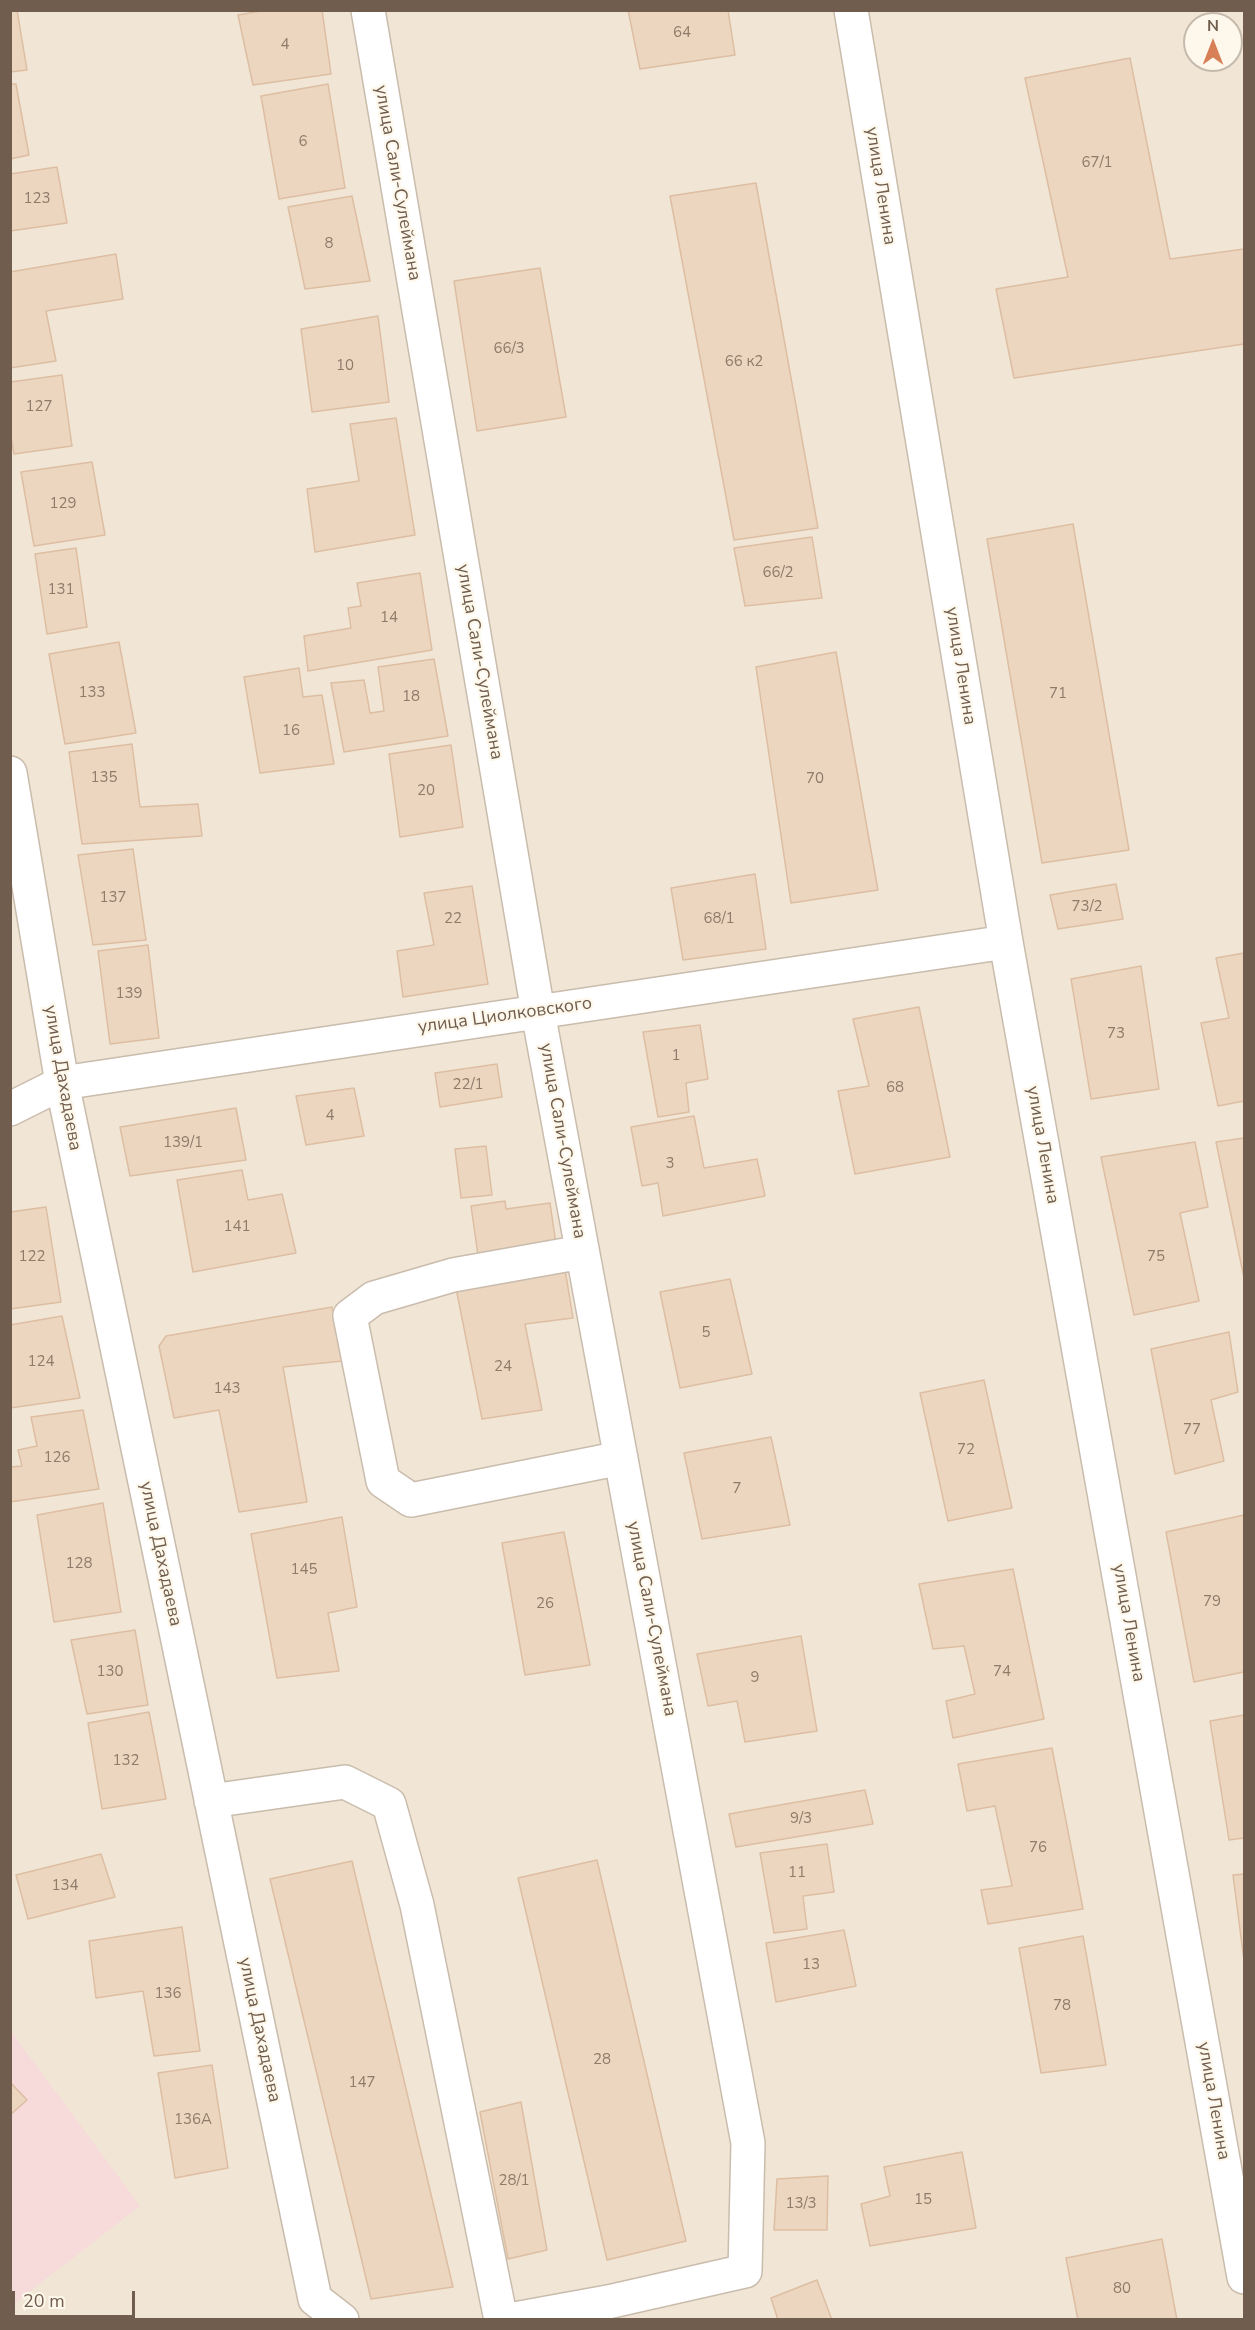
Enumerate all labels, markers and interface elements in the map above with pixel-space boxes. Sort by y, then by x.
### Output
north arrow [1183,12,1243,72]
text: N [1207,15,1219,37]
house number: 64 [673,24,691,42]
house number: 4 [281,36,289,54]
street label: улица Сали-Сулеймана [369,84,425,282]
street label: улица Ленина [860,125,900,247]
house number: 6 [299,133,307,151]
house number: 67/1 [1081,154,1113,172]
house number: 123 [24,190,50,208]
house number: 8 [325,235,333,253]
house number: 66/3 [493,340,525,358]
house number: 66 к2 [725,353,763,371]
house number: 10 [336,357,354,375]
house number: 127 [26,398,52,416]
house number: 129 [50,495,76,513]
street label: улица Сали-Сулеймана [451,563,507,761]
house number: 66/2 [762,564,794,582]
house number: 131 [48,581,74,599]
street label: улица Ленина [940,605,980,727]
house number: 14 [380,609,398,627]
house number: 133 [79,684,105,702]
house number: 71 [1049,685,1067,703]
house number: 18 [402,688,420,706]
house number: 16 [282,722,300,740]
house number: 135 [91,769,117,787]
house number: 70 [806,770,824,788]
house number: 20 [417,782,435,800]
house number: 137 [100,889,126,907]
house number: 73/2 [1071,898,1103,916]
house number: 22 [444,910,462,928]
house number: 68/1 [703,910,735,928]
house number: 139 [116,985,142,1003]
street label: улица Циолковского [417,993,593,1039]
street label: улица Дахадаева [39,1004,85,1152]
house number: 73 [1107,1025,1125,1043]
street label: улица Сали-Сулеймана [534,1042,590,1240]
house number: 1 [672,1047,680,1065]
house number: 22/1 [452,1076,484,1094]
house number: 68 [886,1079,904,1097]
street label: улица Ленина [1021,1084,1063,1206]
house number: 4 [326,1107,334,1125]
house number: 139/1 [163,1134,203,1152]
house number: 3 [666,1155,674,1173]
house number: 141 [224,1218,250,1236]
house number: 122 [19,1248,45,1266]
house number: 75 [1147,1248,1165,1266]
house number: 5 [702,1324,710,1342]
house number: 124 [28,1353,54,1371]
house number: 24 [494,1358,512,1376]
house number: 143 [214,1380,240,1398]
house number: 77 [1183,1421,1201,1439]
house number: 72 [957,1441,975,1459]
house number: 126 [44,1449,70,1467]
street label: улица Дахадаева [134,1480,186,1628]
house number: 7 [733,1480,741,1498]
street label: улица Сали-Сулеймана [622,1520,680,1718]
house number: 128 [66,1555,92,1573]
house number: 145 [291,1561,317,1579]
street label: улица Ленина [1107,1562,1149,1684]
house number: 79 [1203,1593,1221,1611]
house number: 26 [536,1595,554,1613]
house number: 130 [97,1663,123,1681]
house number: 74 [993,1663,1011,1681]
house number: 9 [751,1669,759,1687]
house number: 132 [113,1752,139,1770]
house number: 9/3 [790,1810,812,1828]
house number: 76 [1029,1839,1047,1857]
house number: 11 [788,1864,806,1882]
house number: 134 [52,1877,78,1895]
street label: улица Дахадаева [233,1956,285,2104]
house number: 13 [802,1956,820,1974]
house number: 136 [155,1985,181,2003]
house number: 78 [1053,1997,1071,2015]
street label: улица Ленина [1192,2040,1234,2162]
house number: 28 [593,2051,611,2069]
house number: 147 [349,2074,375,2092]
house number: 136А [174,2111,212,2129]
house number: 28/1 [498,2172,530,2190]
house number: 15 [914,2191,932,2209]
house number: 13/3 [785,2195,817,2213]
scale bar [15,2279,138,2317]
house number: 80 [1113,2280,1131,2298]
text: 20 m [23,2289,65,2313]

